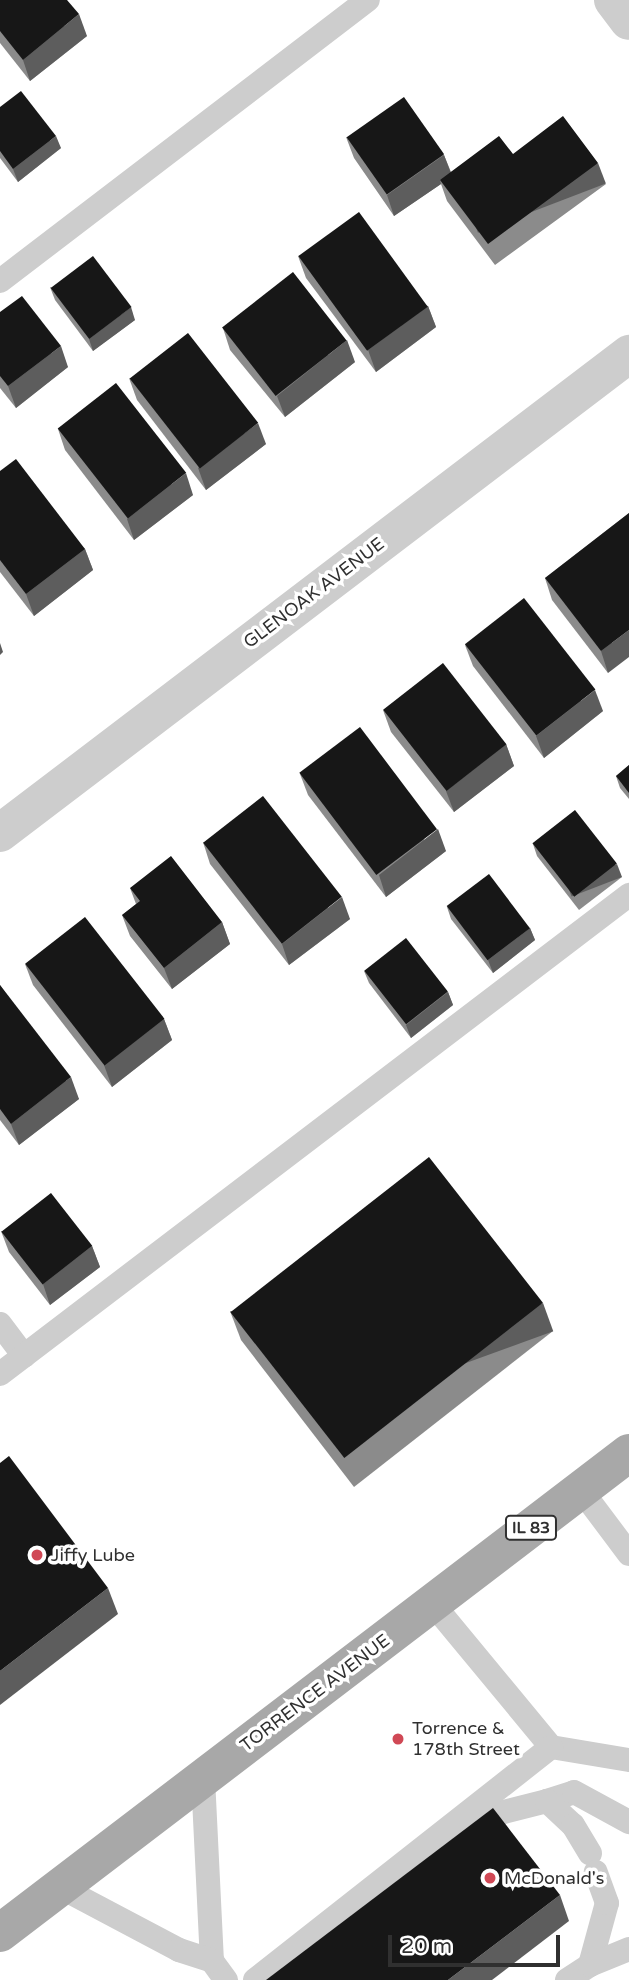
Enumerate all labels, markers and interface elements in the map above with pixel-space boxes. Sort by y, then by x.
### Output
street label: GLENOAK AVENUE [239,533,389,653]
road number: IL 83 [505,1516,557,1540]
place label: Jiffy Lube [51,1544,135,1566]
marker: Jiffy Lube [29,1547,45,1563]
street label: TORRENCE AVENUE [236,1630,394,1756]
place label: Torrence & 178th Street [412,1718,520,1760]
marker: Torrence & 178th Street [390,1731,406,1747]
place label: McDonald's [504,1867,604,1889]
marker: McDonald's [482,1870,498,1886]
scale bar [391,1920,562,1964]
text: 20 m [401,1934,452,1959]

